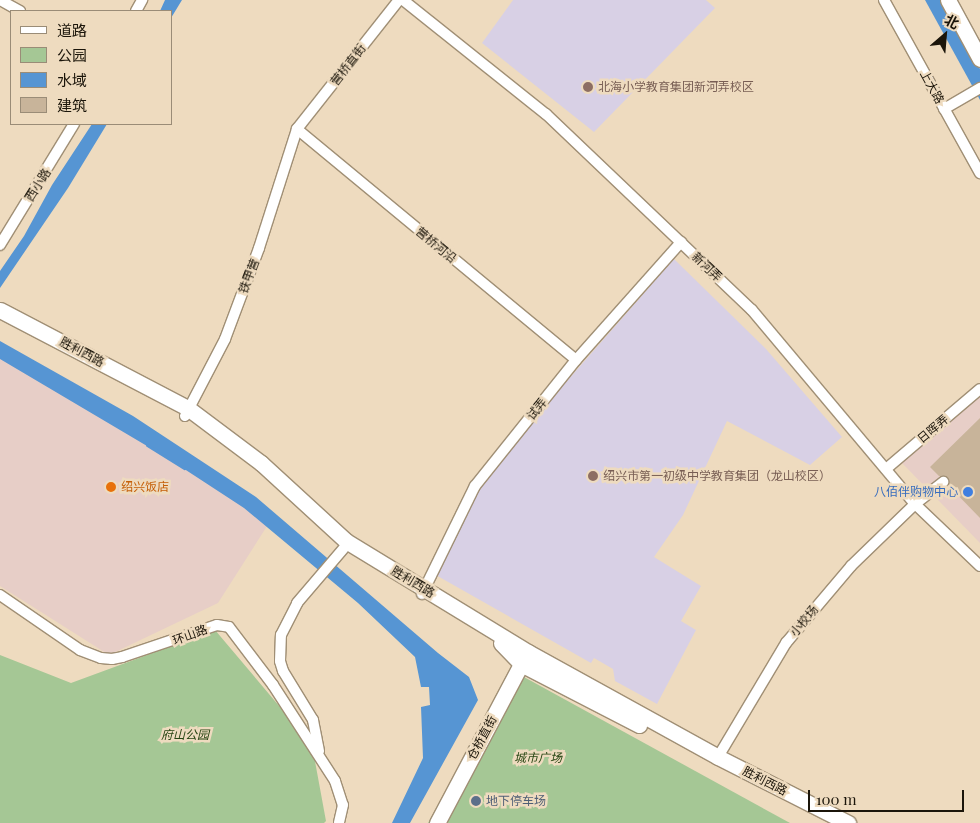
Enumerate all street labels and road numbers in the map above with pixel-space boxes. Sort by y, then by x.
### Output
street label: 营桥直街 [328,42,368,88]
street label: 上大路 [917,68,947,106]
street label: 西小路 [22,166,54,204]
street label: 营桥河沿 [413,224,459,266]
street label: 新河弄 [689,249,725,285]
street label: 铁甲营 [236,257,262,295]
street label: 胜利西路 [57,334,107,370]
street label: 试弄 [524,395,550,423]
street label: 日晖弄 [915,412,951,446]
street label: 胜利西路 [389,563,437,601]
street label: 小校场 [787,603,821,639]
street label: 环山路 [171,622,209,648]
street label: 仓桥直街 [464,713,500,763]
street label: 胜利西路 [740,764,790,798]

